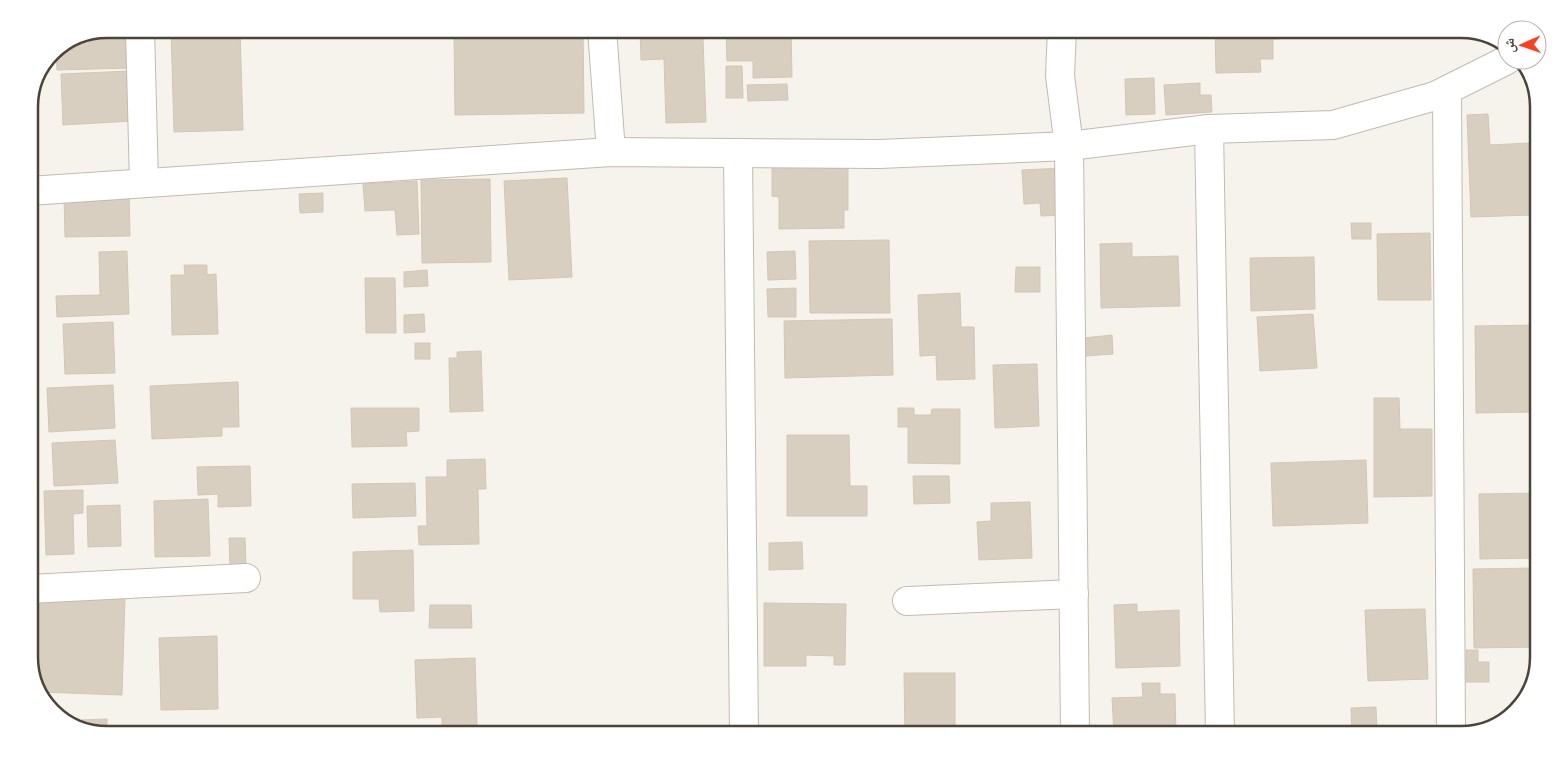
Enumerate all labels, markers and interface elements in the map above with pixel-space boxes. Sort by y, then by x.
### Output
north arrow [1497,20,1547,70]
text: ش [1500,38,1518,53]

